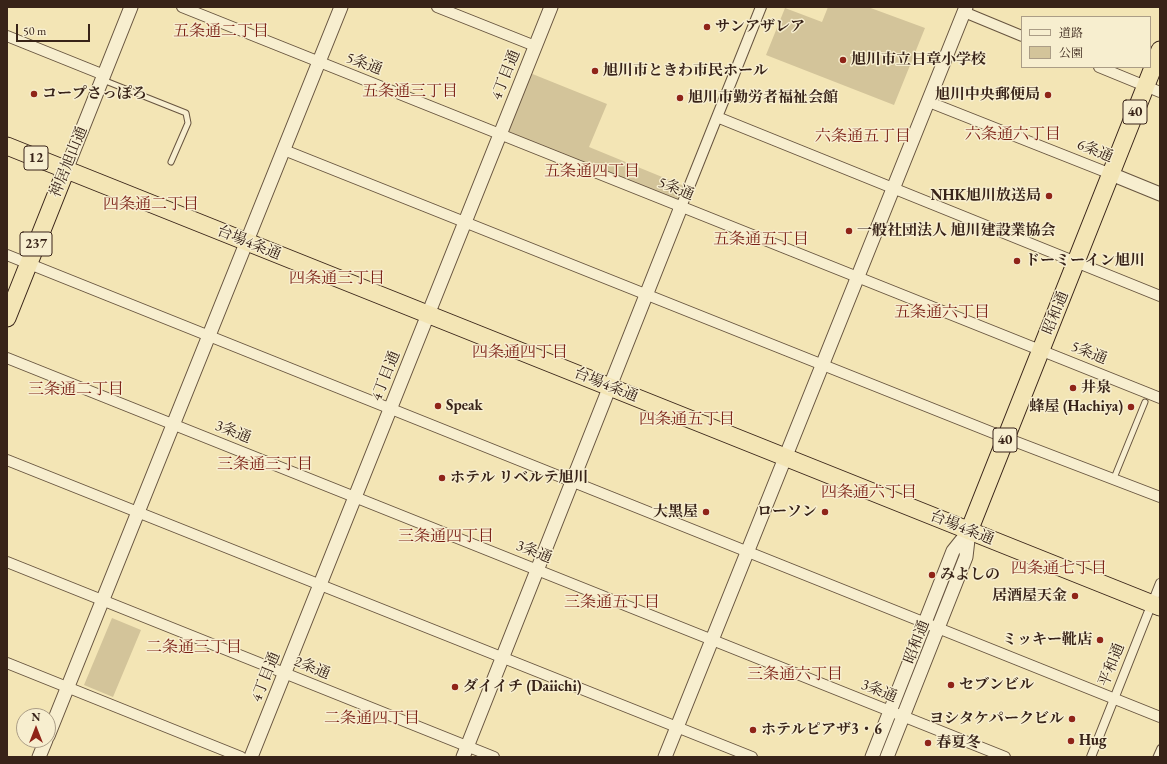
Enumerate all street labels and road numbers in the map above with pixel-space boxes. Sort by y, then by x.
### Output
street label: 4丁目通 [488,47,524,103]
street label: 5条通 [343,49,385,79]
road number: 40 [1123,100,1147,124]
street label: 神居旭山通 [47,124,91,200]
street label: 6条通 [1074,136,1116,166]
road number: 12 [24,146,48,170]
street label: 5条通 [655,174,697,204]
street label: 台場4条通 [214,222,284,264]
road number: 237 [20,232,52,256]
street label: 昭和通 [1039,289,1073,337]
street label: 5条通 [1068,338,1110,368]
street label: 4丁目通 [368,348,404,404]
street label: 台場4条通 [571,364,641,406]
street label: 3条通 [212,417,254,447]
road number: 40 [993,428,1017,452]
street label: 台場4条通 [927,507,997,549]
street label: 3条通 [513,537,555,567]
street label: 昭和通 [901,618,933,666]
street label: 平和通 [1095,641,1129,689]
street label: 4丁目通 [248,649,284,705]
street label: 2条通 [291,653,333,683]
street label: 3条通 [858,676,900,706]

